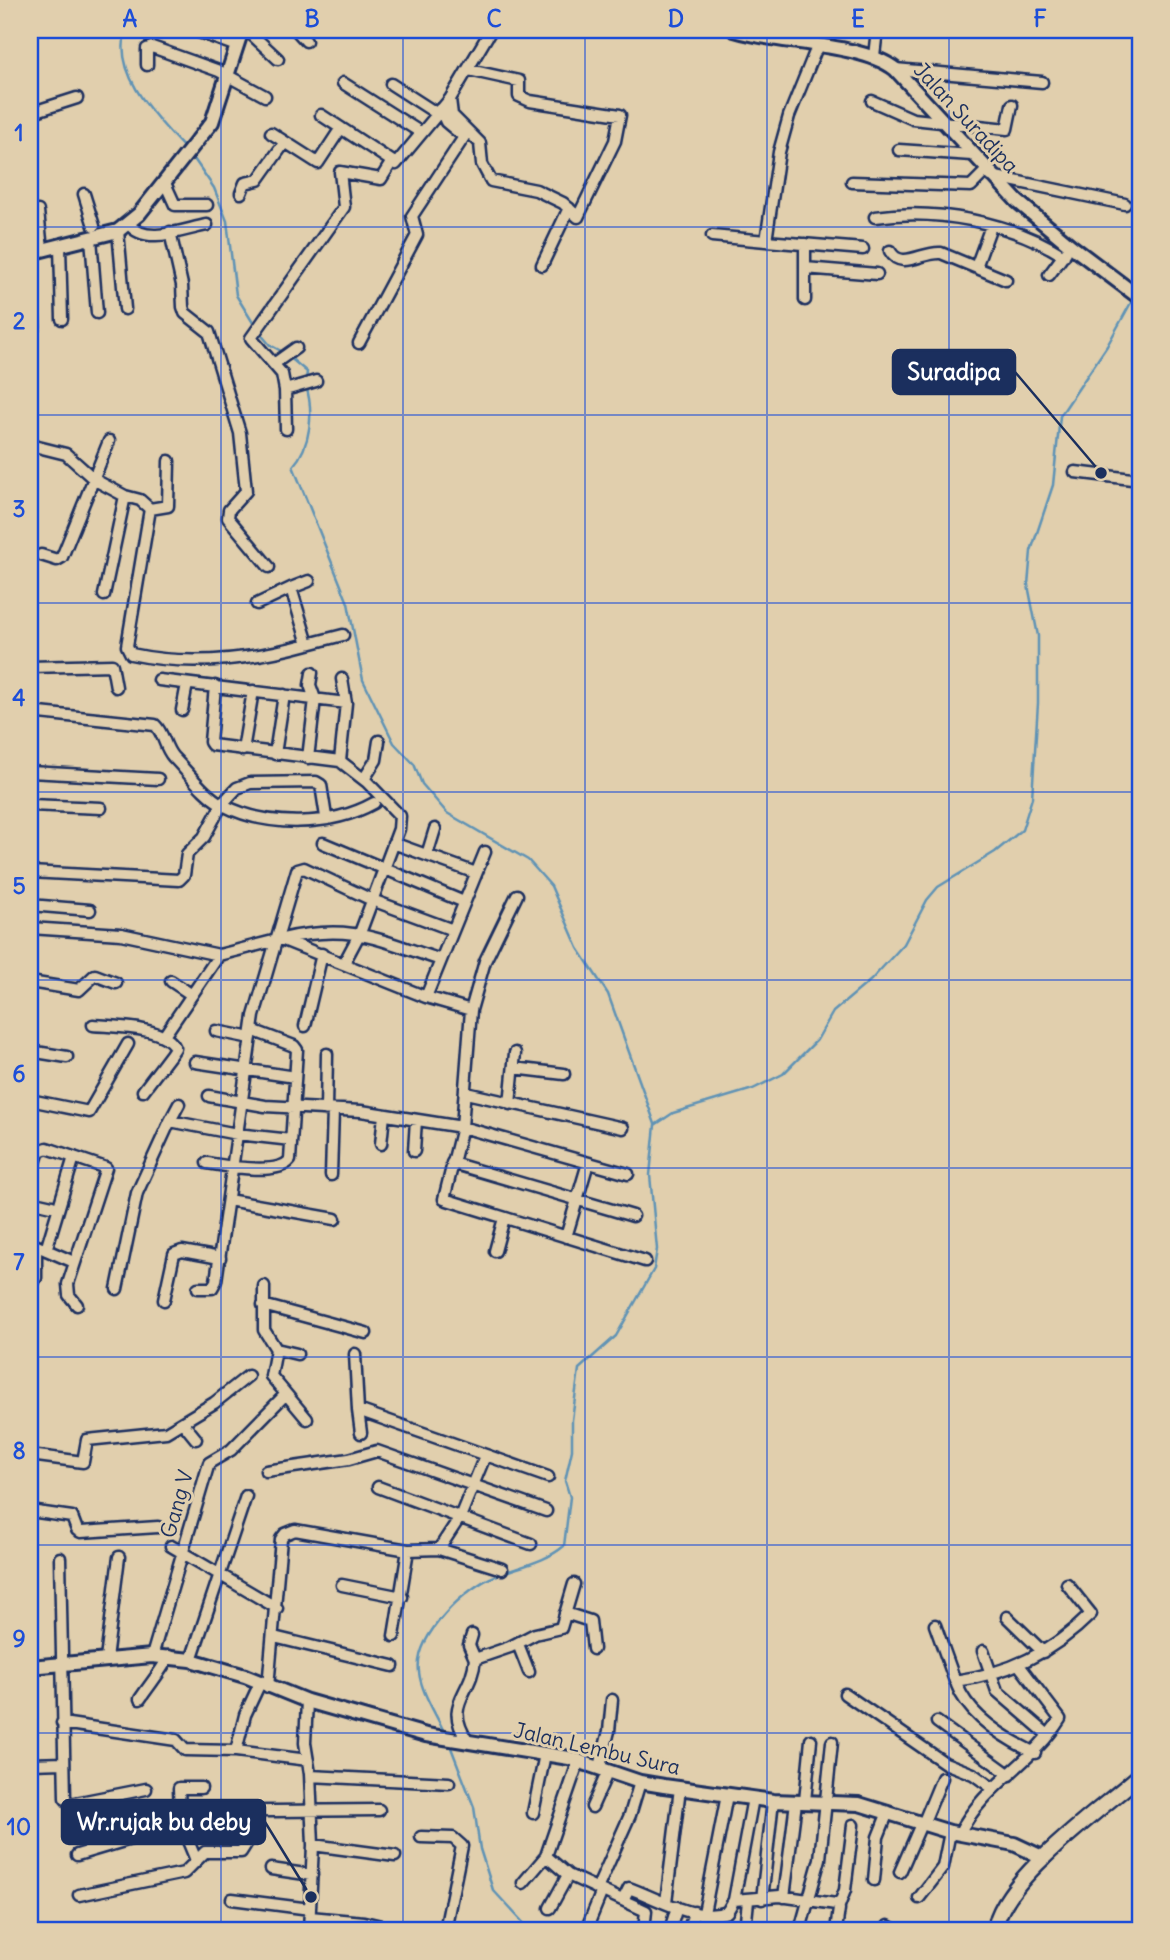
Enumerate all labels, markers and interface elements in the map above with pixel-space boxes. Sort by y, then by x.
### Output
text: A [123,4,138,33]
text: B [304,4,320,33]
text: C [486,4,502,33]
text: D [668,4,684,33]
text: E [851,4,865,33]
text: F [1033,4,1047,33]
street label: Jalan Suradipa [908,57,1025,179]
text: 1 [14,118,24,147]
text: 2 [13,306,26,335]
callout: Suradipa [893,350,1015,394]
text: Suradipa [907,357,1001,386]
text: 3 [12,494,26,523]
text: 4 [12,683,26,712]
text: 5 [12,871,26,900]
text: 6 [12,1059,26,1088]
text: 7 [13,1247,25,1276]
text: 8 [12,1436,26,1465]
street label: Gang V [154,1467,199,1541]
text: 9 [12,1624,26,1653]
street label: Jalan Lembu Sura [511,1716,683,1781]
callout: Wr.rujak bu deby [62,1800,265,1844]
text: Wr.rujak bu deby [77,1807,251,1836]
text: 10 [7,1812,31,1841]

